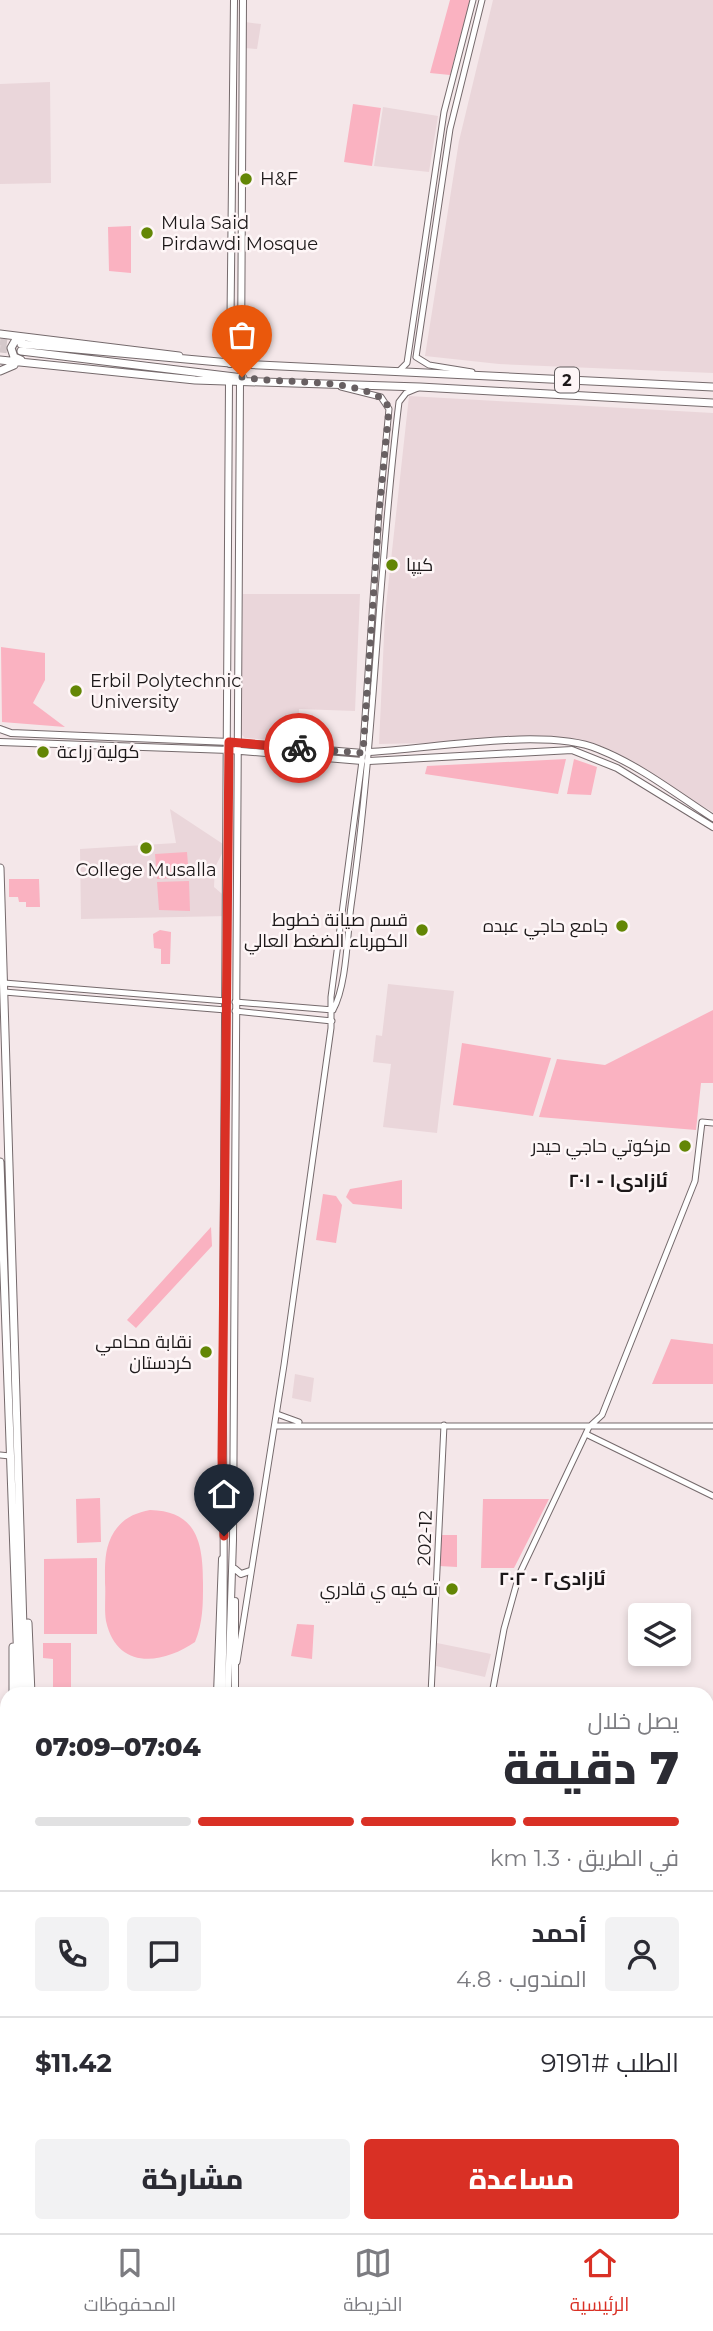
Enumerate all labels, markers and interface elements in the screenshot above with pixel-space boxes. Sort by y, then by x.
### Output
place label: H&F [260,168,298,190]
marker: H&F [238,171,254,187]
place label: Mula Said Pirdawdi Mosque [161,212,318,255]
marker: Mula Said Pirdawdi Mosque [139,225,155,241]
pin [212,305,272,377]
icon: bag [223,316,261,354]
road number: 2 [555,368,579,392]
place label: كيپا [406,554,433,576]
marker: كيپا [384,557,400,573]
place label: Erbil Polytechnic University [90,670,242,713]
marker: Erbil Polytechnic University [68,683,84,699]
courier [264,713,334,783]
icon: bike [280,729,318,767]
place label: كولية زراعة [57,741,139,763]
marker: كولية زراعة [35,744,51,760]
marker: College Musalla [138,840,154,856]
place label: College Musalla [75,859,217,881]
place label: قسم صيانة خطوط الكهرباء الضغط العالي [244,909,408,955]
place label: جامع حاجي عبده [483,915,608,940]
marker: جامع حاجي عبده [614,918,630,934]
marker: قسم صيانة خطوط الكهرباء الضغط العالي [414,922,430,938]
place label: مزكوتي حاجي حيدر [530,1135,671,1160]
marker: مزكوتي حاجي حيدر [677,1138,693,1154]
district label: ئازادی١ - ٢٠١ [568,1169,668,1193]
place label: نقابة محامي كردستان [95,1331,192,1374]
marker: نقابة محامي كردستان [198,1344,214,1360]
pin [194,1464,254,1536]
icon: home [205,1475,243,1513]
street label: 202-12 [413,1510,437,1566]
district label: ئازادی٢ - ٢٠٢ [499,1567,606,1591]
place label: ته كيه ي قادري [320,1578,438,1603]
marker: ته كيه ي قادري [444,1581,460,1597]
map controls [628,1603,691,1666]
button: layers [628,1603,691,1666]
text: يصل خلال [588,1707,679,1735]
text: 07:04–07:09 [35,1731,201,1763]
text: 7 دقيقة [503,1739,679,1796]
text: في الطريق · 1.3 km [490,1844,679,1872]
button: phone [35,1917,109,1991]
button: chat [127,1917,201,1991]
text: أحمد [531,1917,587,1949]
button: person [605,1917,679,1991]
text: المندوب · 4.8 [456,1965,587,1993]
text: $11.42 [35,2047,112,2079]
text: الطلب #9191 [541,2047,679,2079]
button: مشاركة [35,2139,350,2219]
button: مساعدة [364,2139,679,2219]
tab: المحفوظات [84,2244,176,2322]
tab: الخريطة [343,2244,403,2322]
tab: الرئيسية [570,2244,629,2322]

